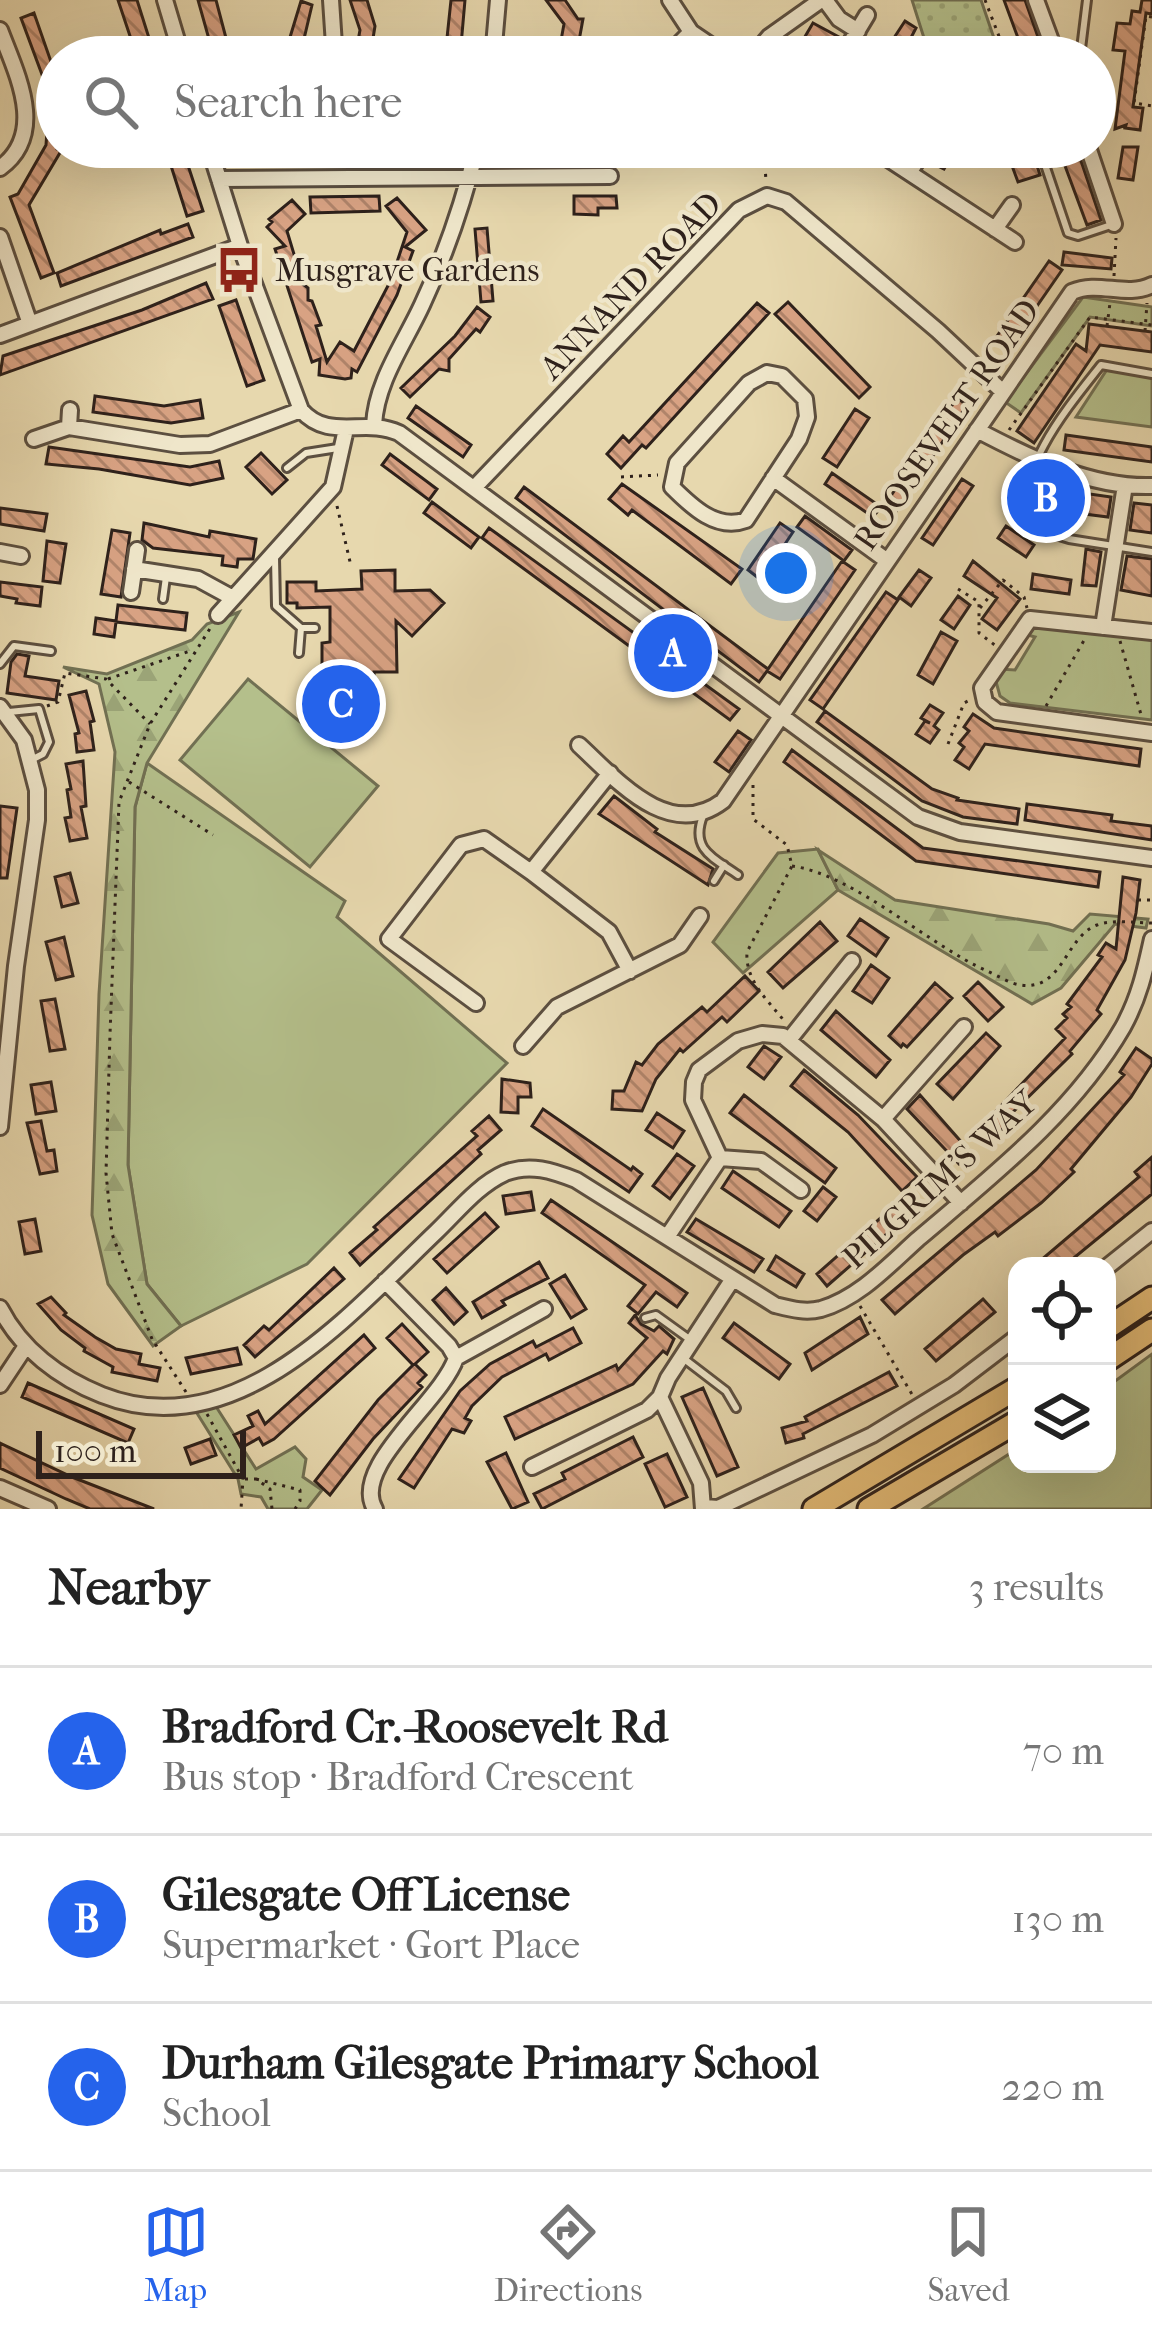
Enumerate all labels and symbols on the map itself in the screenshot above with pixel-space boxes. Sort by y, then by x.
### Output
street label: ANNAND ROAD [531,184,730,389]
bus stop icon: Musgrave Gardens [214,245,264,295]
place label: Musgrave Gardens [275,251,539,290]
street label: ROOSEVELT ROAD [846,292,1048,558]
pin: B [1007,453,1085,543]
your location [756,543,816,603]
pin: A [634,608,712,698]
pin: C [302,659,380,749]
street label: PILGRIM'S WAY [835,1082,1046,1277]
scale bar [36,1425,246,1478]

